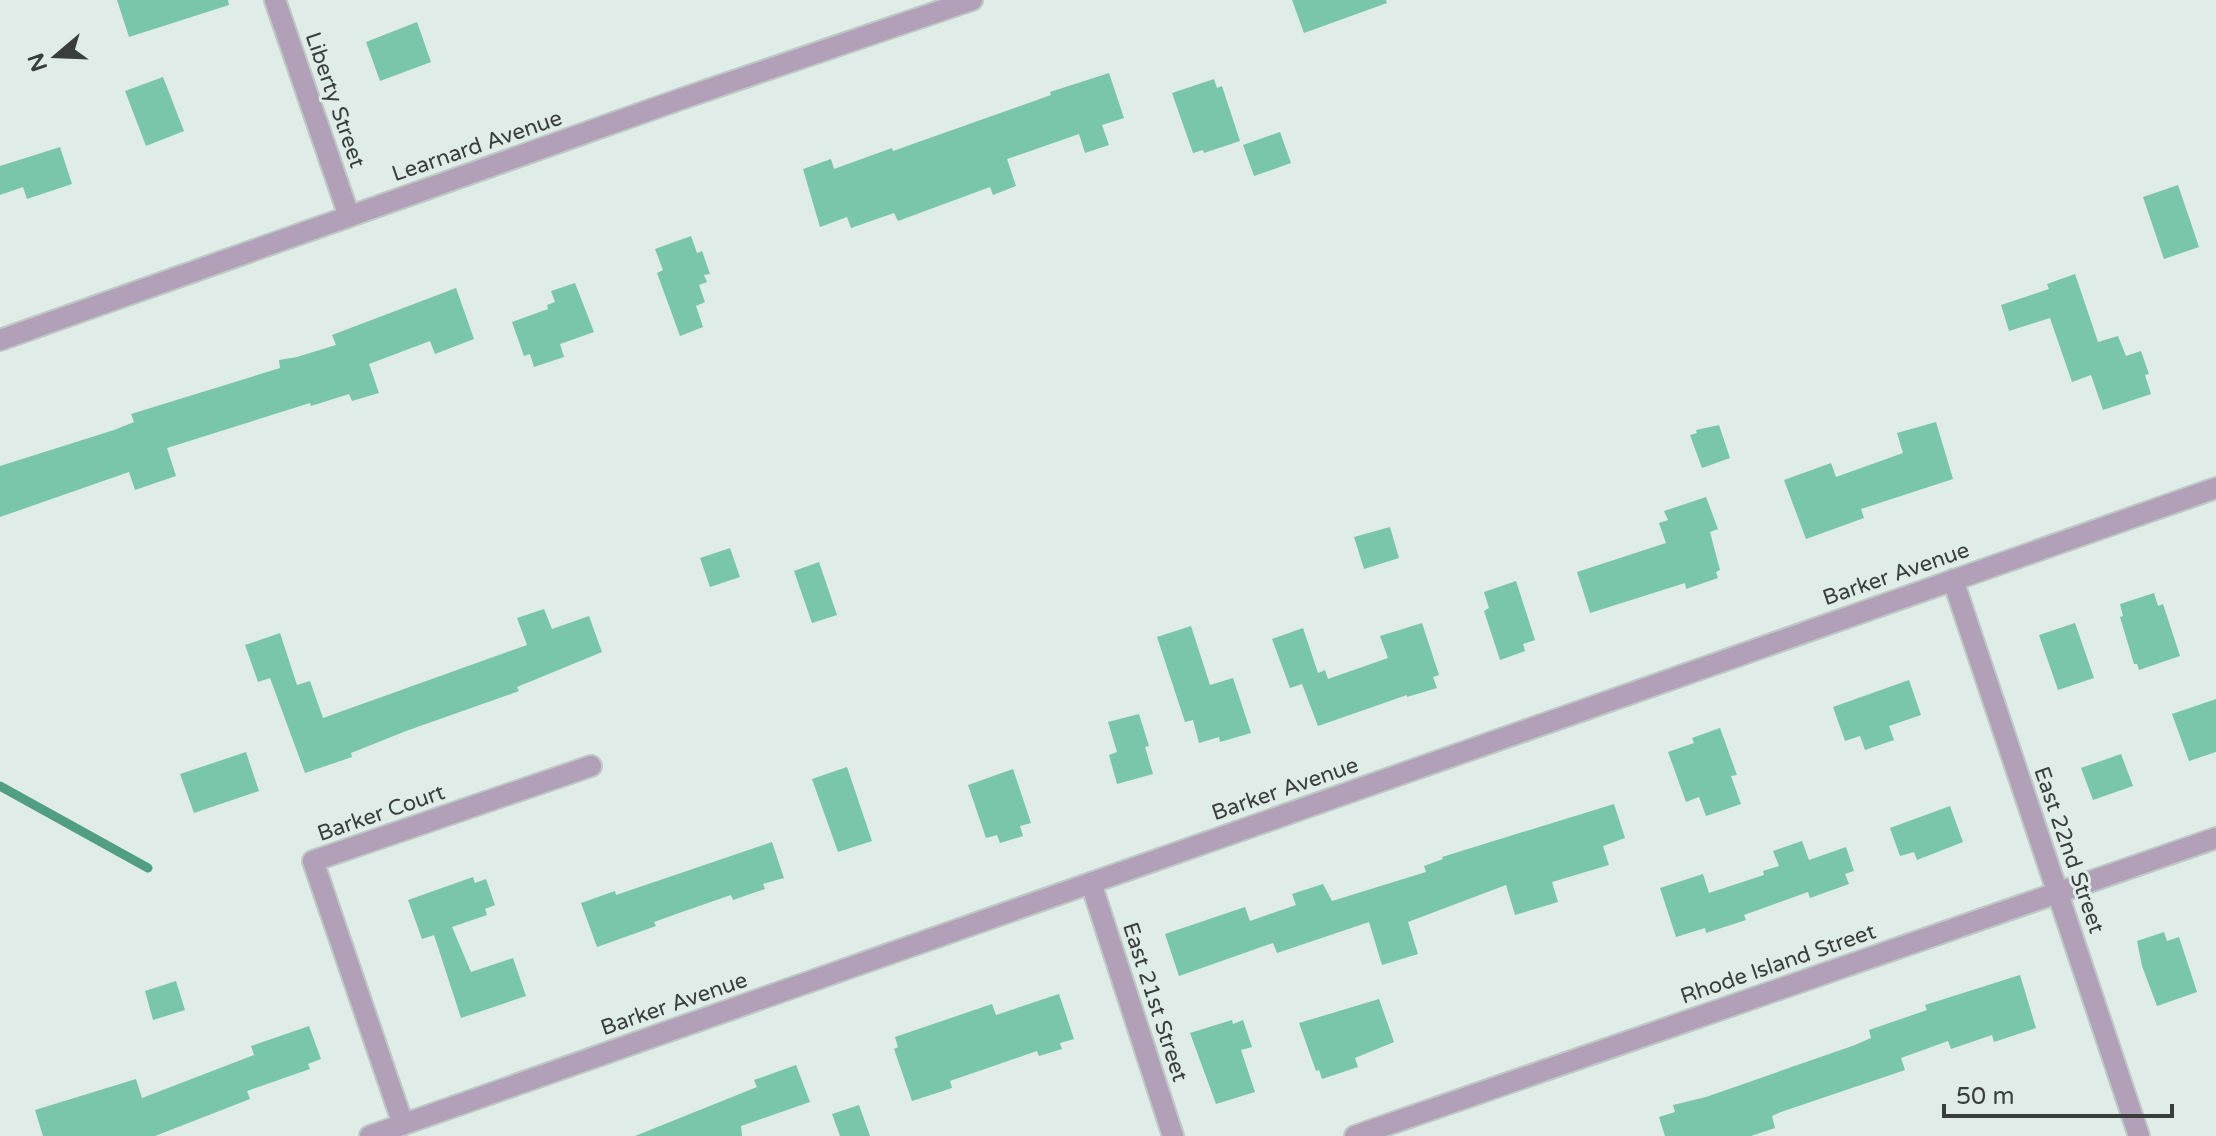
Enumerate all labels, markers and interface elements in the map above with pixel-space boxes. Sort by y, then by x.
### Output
north arrow [16,16,96,96]
street label: Liberty Street [300,29,370,171]
text: N [23,50,53,75]
street label: Learnard Avenue [389,105,565,187]
street label: Barker Avenue [1819,537,1973,611]
street label: Barker Avenue [1208,752,1362,826]
street label: East 22nd Street [2028,763,2110,937]
street label: Barker Court [314,779,448,847]
street label: Rhode Island Street [1677,918,1879,1010]
street label: East 21st Street [1117,919,1193,1085]
street label: Barker Avenue [597,967,751,1041]
scale bar [1944,1068,2172,1118]
text: 50 m [1956,1082,2014,1111]

